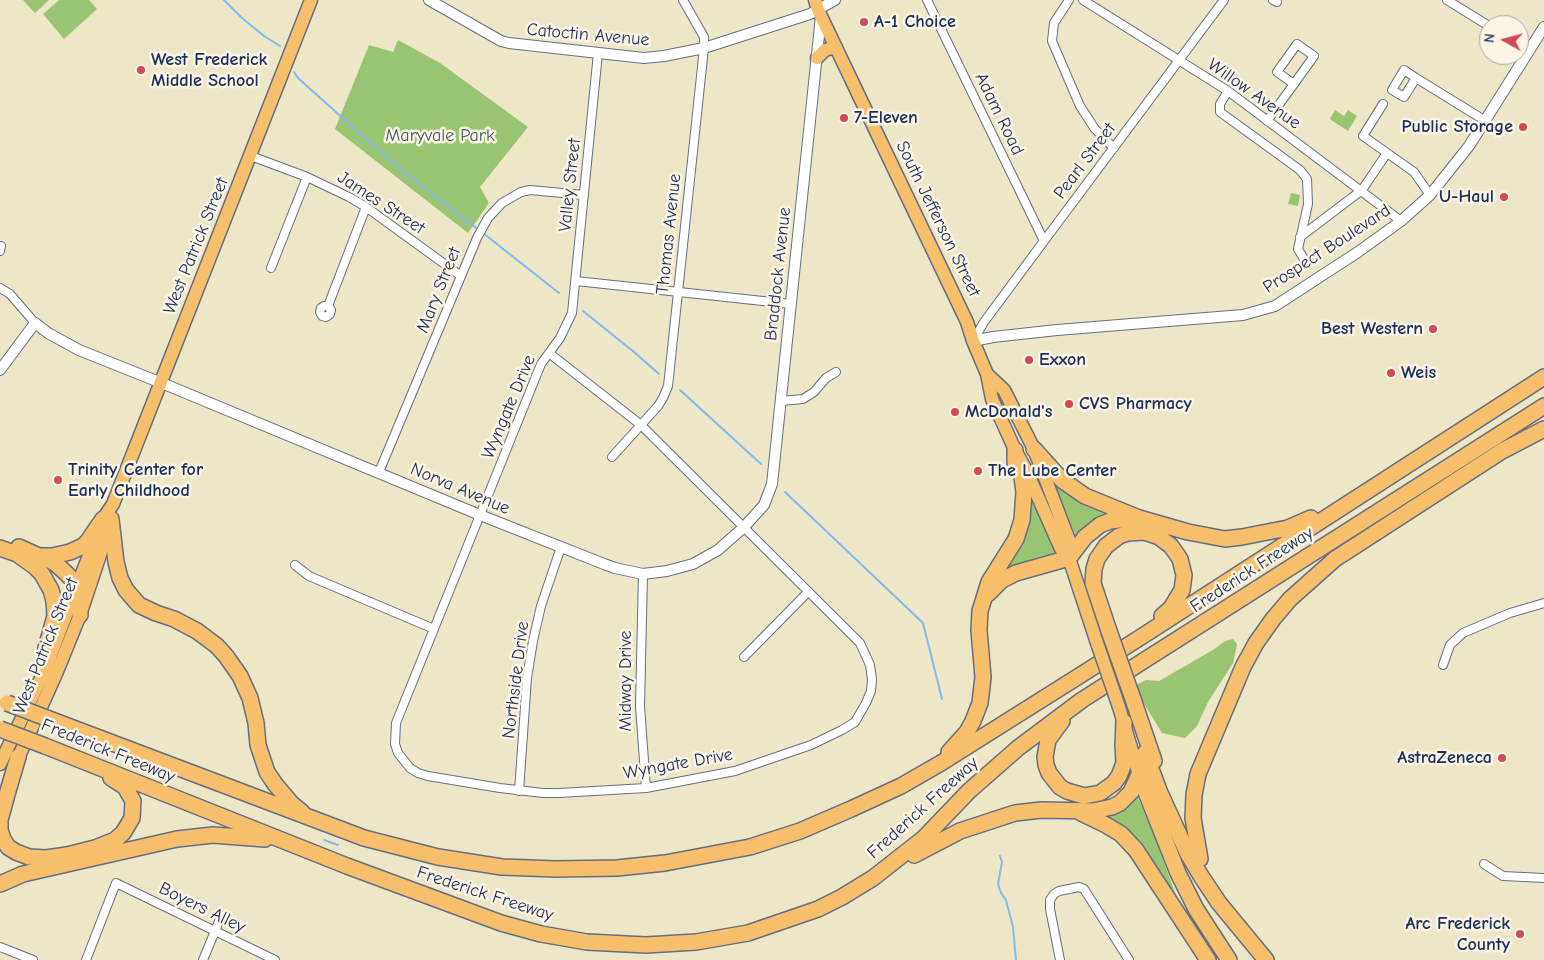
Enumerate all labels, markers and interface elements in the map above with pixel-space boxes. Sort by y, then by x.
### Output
place label: A-1 Choice [874,11,956,33]
north arrow [1479,15,1529,65]
marker: A-1 Choice [858,16,870,28]
street label: Catoctin Avenue [526,19,650,51]
text: N [1481,33,1499,44]
place label: West Frederick Middle School [151,49,267,92]
street label: Willow Avenue [1203,54,1305,134]
marker: West Frederick Middle School [135,64,147,76]
street label: Adam Road [970,69,1028,159]
place label: 7-Eleven [854,107,918,129]
marker: 7-Eleven [838,112,850,124]
place label: Public Storage [1402,116,1513,138]
street label: Pearl Street [1049,119,1121,203]
marker: Public Storage [1517,121,1529,133]
park label: Maryvale Park [385,125,495,147]
street label: Valley Street [554,137,586,233]
street label: South Jefferson Street [891,138,985,300]
street label: James Street [333,167,429,239]
street label: Thomas Avenue [652,173,686,295]
street label: West Patrick Street [159,174,233,318]
place label: U-Haul [1439,186,1494,208]
marker: U-Haul [1498,191,1510,203]
street label: Prospect Boulevard [1259,200,1395,298]
street label: Braddock Avenue [760,206,796,342]
street label: Mary Street [412,244,466,336]
place label: Best Western [1321,318,1423,340]
marker: Best Western [1427,323,1439,335]
place label: Exxon [1039,349,1086,371]
street label: Wyngate Drive [477,352,541,462]
marker: Exxon [1023,354,1035,366]
place label: Weis [1401,362,1436,384]
marker: Weis [1385,367,1397,379]
place label: CVS Pharmacy [1079,393,1192,415]
marker: CVS Pharmacy [1063,398,1075,410]
place label: McDonald's [965,401,1052,423]
marker: McDonald's [949,406,961,418]
street label: Norva Avenue [407,458,513,520]
place label: Trinity Center for Early Childhood [68,459,203,502]
place label: The Lube Center [988,460,1116,482]
marker: The Lube Center [972,465,984,477]
marker: Trinity Center for Early Childhood [52,474,64,486]
street label: Frederick Freeway [1186,522,1318,618]
street label: West Patrick Street [9,574,83,718]
street label: Northside Drive [498,620,534,740]
street label: Midway Drive [615,630,637,732]
street label: Frederick Freeway [38,714,178,788]
street label: Wyngate Drive [622,744,734,784]
place label: AstraZeneca [1397,747,1492,769]
street label: Frederick Freeway [863,752,983,864]
marker: AstraZeneca [1496,752,1508,764]
street label: Frederick Freeway [414,862,556,926]
street label: Boyers Alley [155,878,249,938]
place label: Arc Frederick County [1405,913,1510,956]
marker: Arc Frederick County [1514,928,1526,940]

